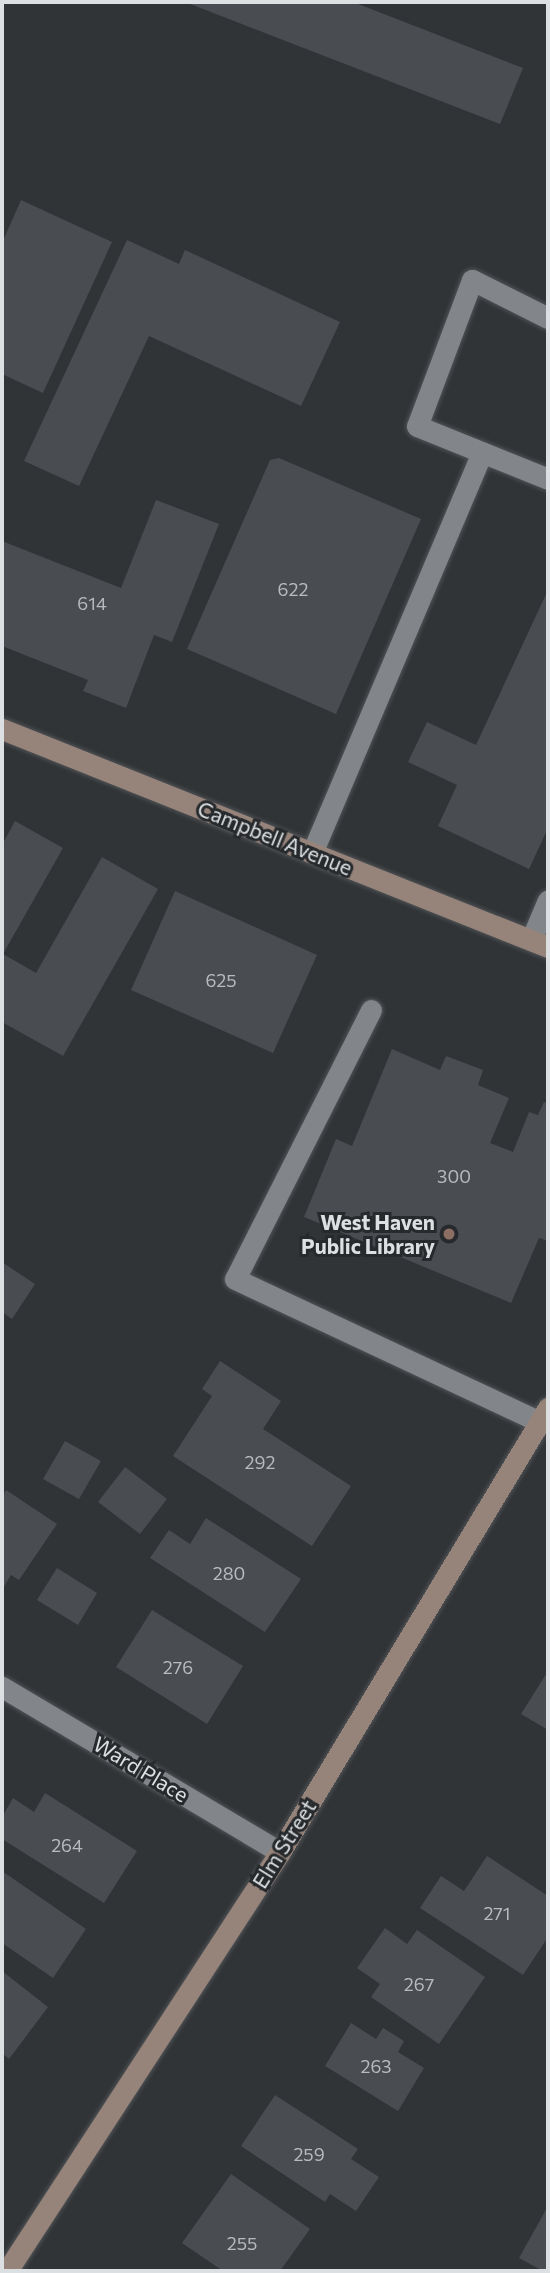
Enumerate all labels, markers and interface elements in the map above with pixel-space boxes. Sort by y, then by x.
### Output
house number: 622 [278,578,308,600]
house number: 614 [77,592,107,614]
street label: Campbell Avenue [194,796,356,880]
house number: 625 [205,969,237,991]
house number: 300 [437,1165,471,1187]
place label: West Haven Public Library [301,1209,435,1259]
marker: West Haven Public Library [441,1226,457,1242]
house number: 292 [245,1451,275,1473]
house number: 280 [213,1562,245,1584]
house number: 276 [163,1656,193,1678]
street label: Ward Place [89,1731,193,1807]
street label: Elm Street [247,1795,321,1893]
house number: 264 [51,1834,83,1856]
house number: 271 [483,1902,511,1924]
house number: 267 [404,1973,434,1995]
house number: 263 [360,2055,392,2077]
house number: 259 [293,2143,325,2165]
house number: 255 [227,2232,257,2254]

